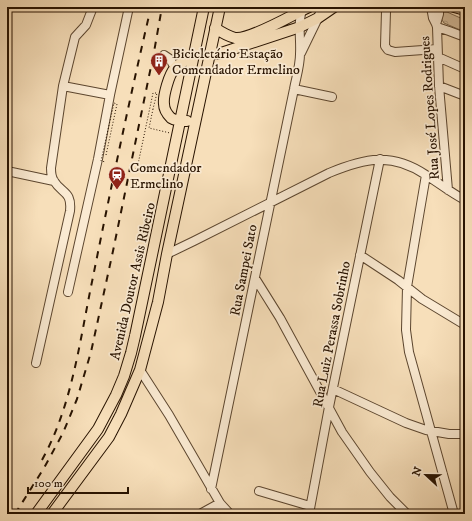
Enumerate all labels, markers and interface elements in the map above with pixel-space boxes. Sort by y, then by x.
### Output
street label: Rua José Lopes Rodrigues [416,35,444,180]
place label: Bicicletário Estação Comendador Ermelino [172,45,300,79]
building icon: Bicicletário Estação Comendador Ermelino [149,51,169,76]
place label: Comendador Ermelino [130,159,202,193]
station icon: Comendador Ermelino [107,165,127,190]
street label: Avenida Doutor Assis Ribeiro [106,200,160,362]
street label: Rua Sampei Sato [226,223,262,317]
street label: Rua Luiz Perassa Sobrinho [309,259,355,409]
north arrow [406,455,446,495]
text: N [409,465,426,478]
scale bar [28,469,128,495]
text: 100 m [34,476,63,491]

